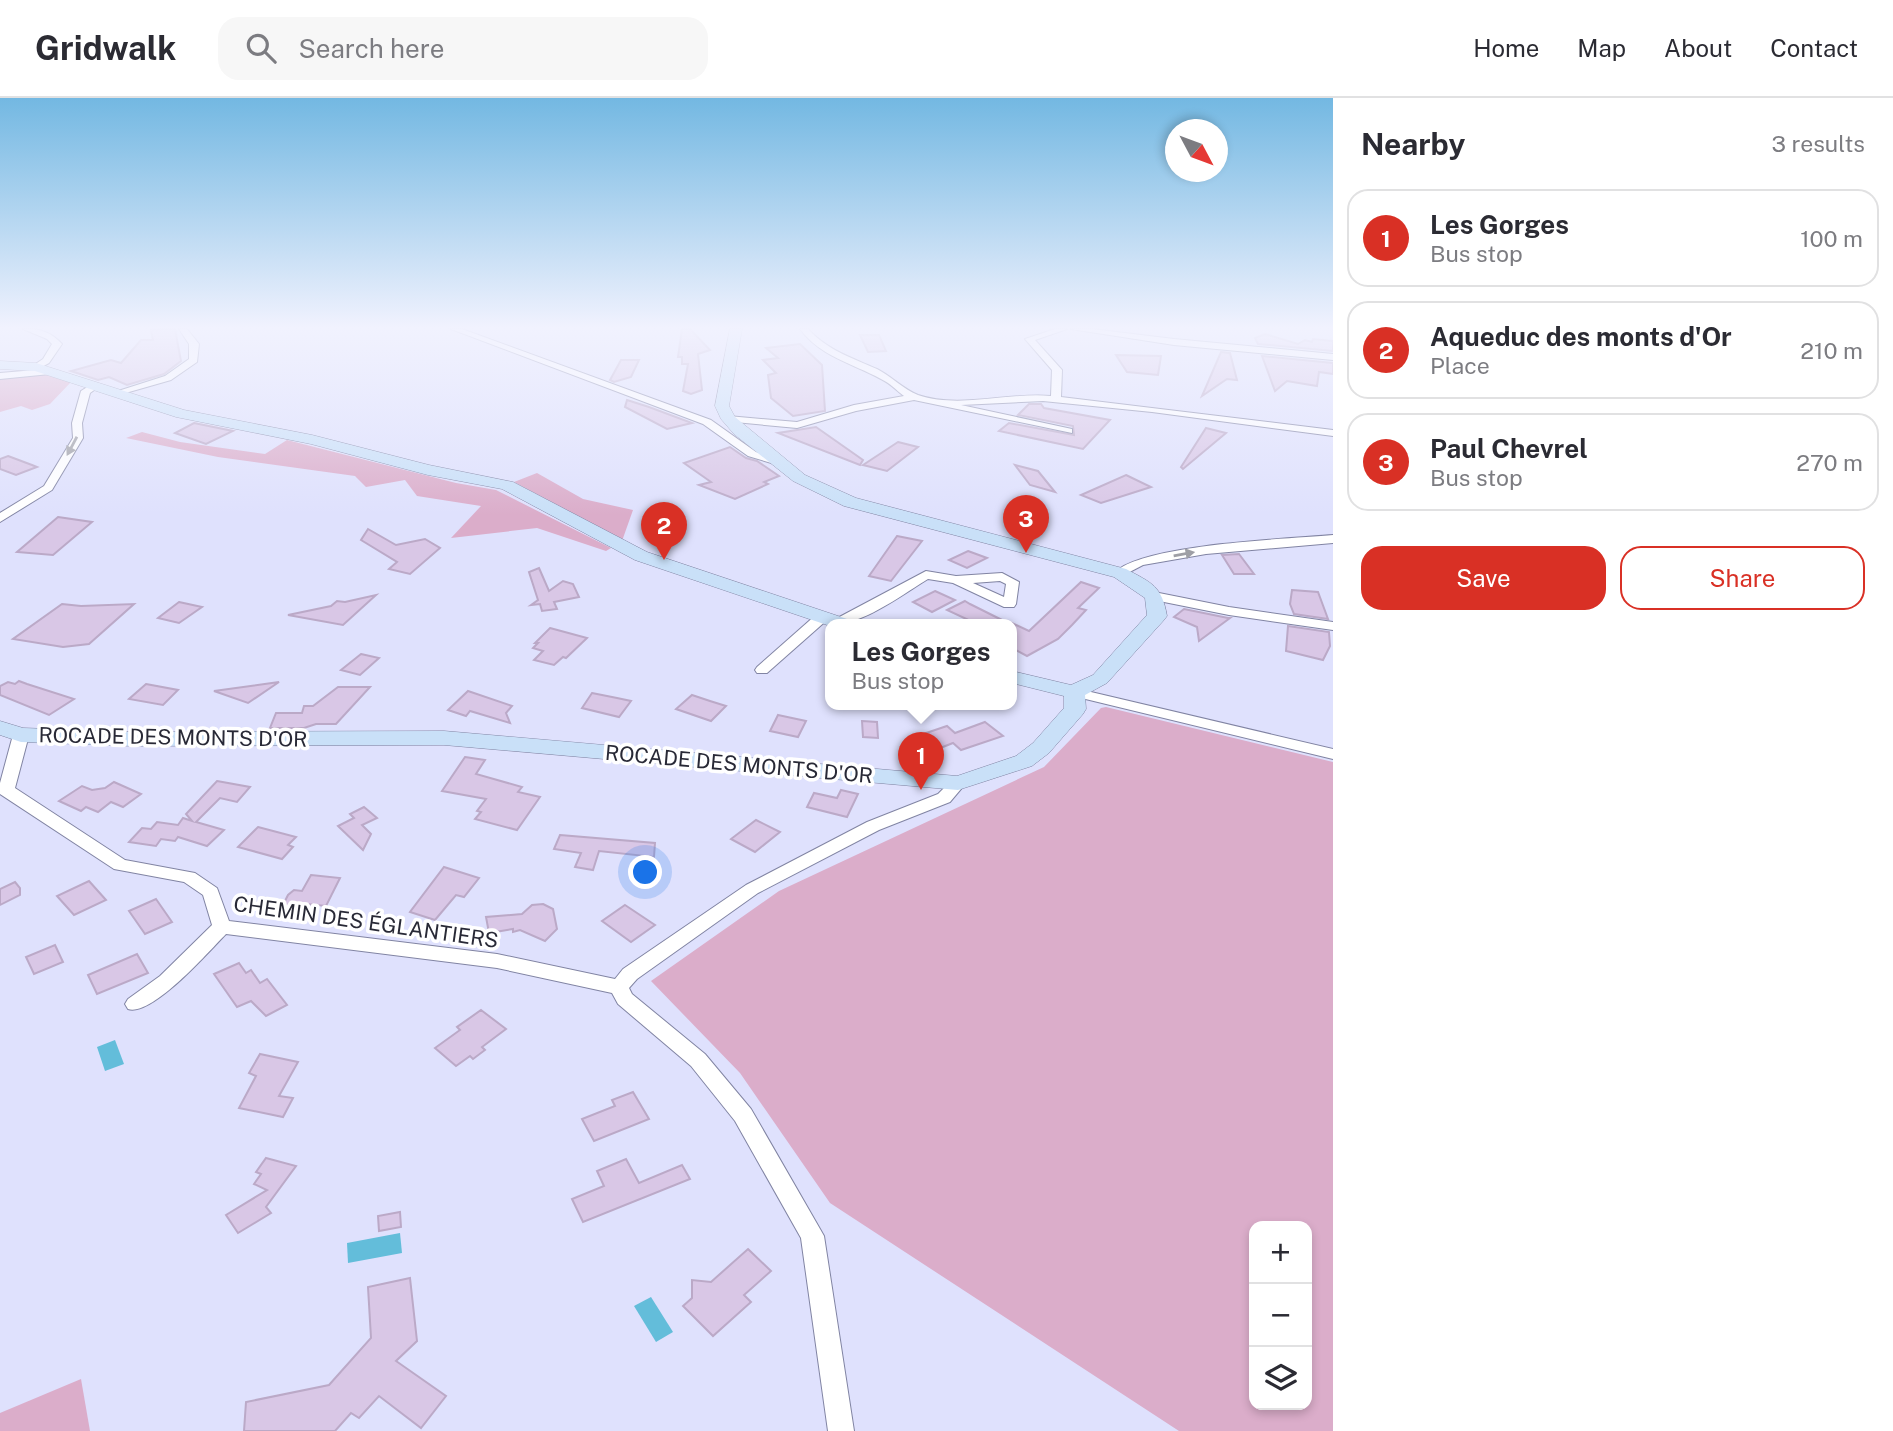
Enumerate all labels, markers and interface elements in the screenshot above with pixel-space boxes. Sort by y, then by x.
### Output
search box [218,17,708,80]
text: Gridwalk [35,29,176,67]
icon: search [242,29,280,67]
text: Search here [298,33,444,64]
text: Home [1473,34,1539,62]
text: Map [1577,34,1626,62]
text: About [1664,34,1732,62]
text: Contact [1770,34,1858,62]
north arrow [1165,119,1228,182]
text: Nearby [1361,126,1465,162]
text: 3 results [1771,130,1865,157]
text: Les Gorges [1430,209,1569,240]
text: 1 [1381,225,1391,252]
text: 100 m [1800,225,1863,252]
text: Bus stop [1430,240,1523,267]
text: Aqueduc des monts d'Or [1430,321,1732,352]
text: 2 [1379,337,1393,364]
text: 210 m [1800,337,1863,364]
text: Place [1430,352,1490,379]
text: Paul Chevrel [1430,433,1588,464]
one-way arrow [67,437,79,457]
text: 3 [1378,449,1394,476]
text: 270 m [1796,449,1863,476]
text: Bus stop [1430,464,1523,491]
pin: 3 [1003,495,1049,553]
pin: 2 [641,502,687,560]
button: Save [1361,546,1606,610]
button: Share [1620,546,1865,610]
one-way arrow [1173,548,1195,559]
popup [825,619,1017,710]
text: Les Gorges [852,636,990,667]
text: Bus stop [852,667,944,694]
street label: ROCADE DES MONTS D'OR [38,722,308,752]
pin: 1 [898,732,944,790]
street label: ROCADE DES MONTS D'OR [604,740,874,788]
your location [628,855,662,889]
street label: CHEMIN DES ÉGLANTIERS [232,891,500,953]
map controls [1249,1221,1312,1410]
button: + [1249,1221,1312,1284]
button: − [1249,1284,1312,1347]
button: layers [1249,1347,1312,1410]

